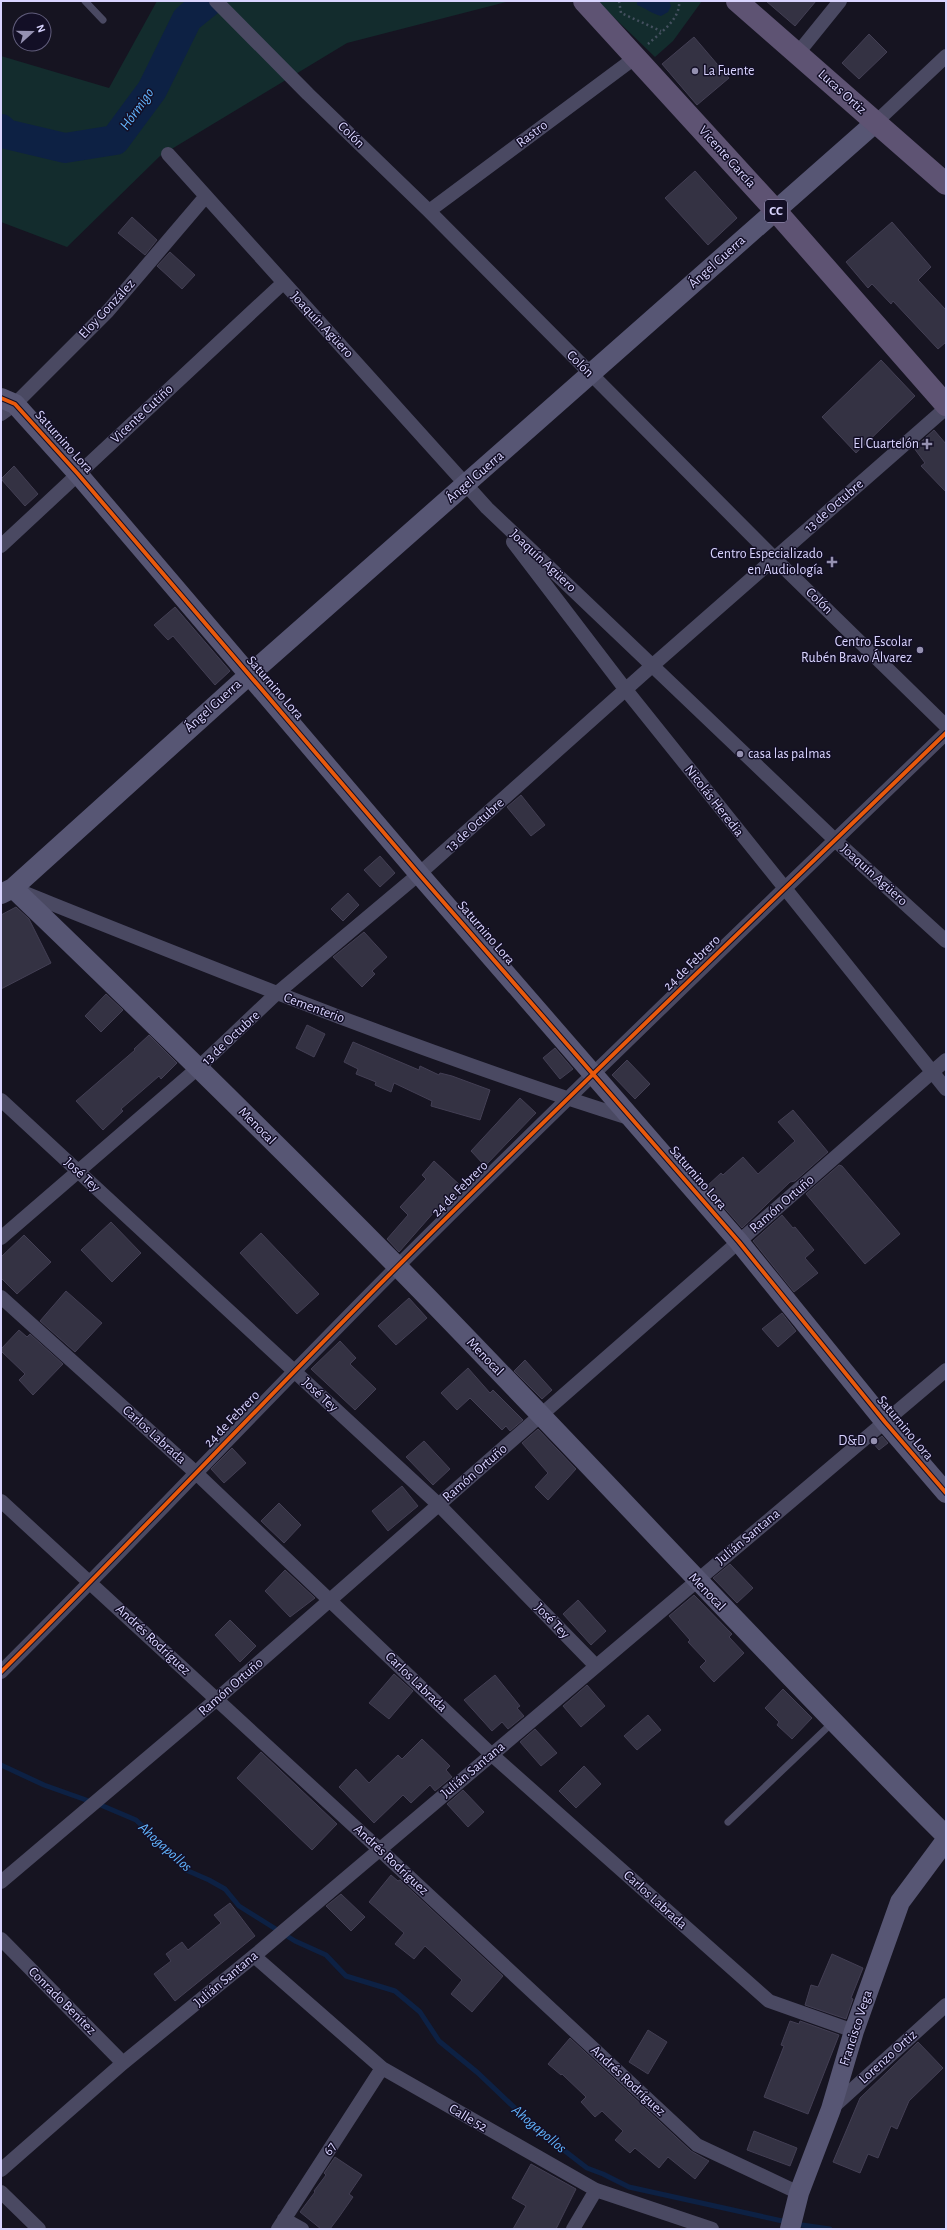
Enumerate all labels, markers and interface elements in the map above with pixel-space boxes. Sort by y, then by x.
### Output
north arrow [12,12,52,52]
text: N [34,23,47,34]
place label: La Fuente [703,64,755,78]
marker: La Fuente [690,66,700,76]
street label: Lucas Ortiz [815,67,869,117]
water label: Hórmigo [117,85,157,133]
street label: Rastro [514,118,550,150]
street label: Colón [335,119,367,151]
street label: Vicente García [696,123,759,191]
road number: CC [765,200,787,222]
street label: Ángel Guerra [684,230,749,291]
street label: Eloy González [76,277,138,341]
street label: Joaquín Agüero [288,289,356,361]
street label: Colón [564,348,596,380]
street label: Vicente Cutiño [108,382,176,446]
street label: Saturnino Lora [32,408,96,476]
place label: El Cuartelón [853,437,919,451]
marker: El Cuartelón [922,439,932,449]
street label: Ángel Guerra [442,446,507,506]
street label: 13 de Octubre [802,477,866,535]
street label: Joaquín Agüero [507,527,579,595]
place label: Centro Especializado en Audiología [710,547,824,577]
marker: Centro Especializado en Audiología [826,556,838,568]
street label: Colón [803,585,835,617]
place label: Centro Escolar Rubén Bravo Álvarez [801,635,912,665]
marker: Centro Escolar Rubén Bravo Álvarez [915,645,925,655]
street label: Saturnino Lora [244,654,307,723]
street label: Ángel Guerra [180,674,245,735]
place label: casa las palmas [748,747,831,761]
marker: casa las palmas [735,749,745,759]
street label: Nicolás Heredia [682,763,746,840]
street label: 13 de Octubre [443,795,507,855]
street label: Joaquín Agüero [838,842,910,909]
street label: Saturnino Lora [455,899,518,968]
street label: 24 de Febrero [661,933,723,993]
street label: Cementerio [282,991,347,1026]
street label: 13 de Octubre [200,1008,262,1068]
street label: Menocal [236,1105,278,1147]
street label: Saturnino Lora [667,1144,730,1213]
street label: José Tey [61,1155,103,1195]
street label: 24 de Febrero [429,1158,491,1220]
street label: Ramón Ortuño [747,1172,817,1236]
street label: Menocal [464,1335,506,1379]
street label: José Tey [299,1375,341,1415]
street label: 24 de Febrero [202,1388,262,1450]
street label: Saturnino Lora [874,1393,936,1463]
street label: Carlos Labrada [120,1403,189,1467]
place label: D&D [838,1434,866,1448]
marker: D&D [869,1436,879,1446]
street label: Ramón Ortuño [440,1441,510,1505]
street label: Julián Santana [713,1506,783,1568]
street label: Menocal [686,1570,728,1614]
street label: José Tey [532,1601,572,1641]
street label: Andrés Rodríguez [113,1602,193,1678]
street label: Carlos Labrada [382,1649,450,1715]
street label: Ramón Ortuño [196,1655,266,1719]
street label: Julián Santana [438,1739,508,1801]
water label: Ahogapollos [135,1819,195,1875]
street label: Andrés Rodríguez [351,1822,431,1898]
street label: Carlos Labrada [621,1868,690,1932]
street label: Julián Santana [191,1948,261,2010]
street label: Conrado Benítez [26,1965,99,2038]
street label: Francisco Vega [837,1988,875,2068]
street label: Lorenzo Ortiz [856,2027,920,2086]
street label: Andrés Rodríguez [588,2043,668,2119]
street label: Calle 52 [446,2102,490,2134]
water label: Ahogapollos [508,2102,569,2156]
street label: 67 [321,2140,339,2158]

